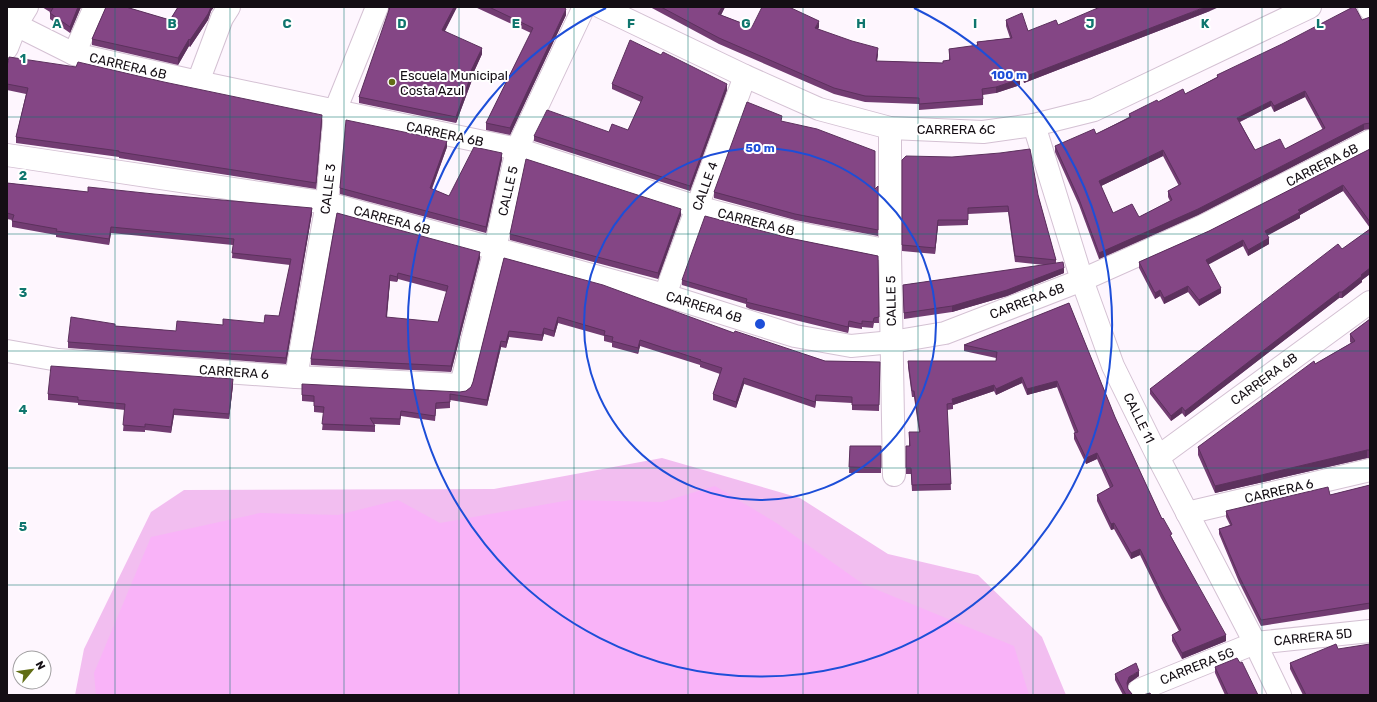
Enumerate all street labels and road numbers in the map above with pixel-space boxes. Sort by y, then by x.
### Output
street label: CARRERA 6B [88,50,168,82]
street label: CARRERA 6B [405,118,485,150]
street label: CARRERA 6C [917,122,996,137]
street label: CARRERA 6B [1283,140,1361,190]
street label: CALLE 4 [689,159,721,213]
street label: CALLE 3 [317,163,339,215]
street label: CALLE 5 [495,164,521,217]
street label: CARRERA 6B [352,203,432,237]
street label: CARRERA 6B [716,205,796,239]
street label: CALLE 5 [883,275,899,326]
street label: CARRERA 6B [988,280,1066,322]
street label: CARRERA 6B [664,288,744,326]
street label: CARRERA 6B [1228,350,1300,408]
street label: CARRERA 6 [199,362,270,382]
street label: CALLE 11 [1120,390,1158,446]
street label: CARRERA 6 [1243,476,1315,506]
street label: CARRERA 5D [1273,625,1353,649]
street label: CARRERA 5G [1158,644,1236,688]

